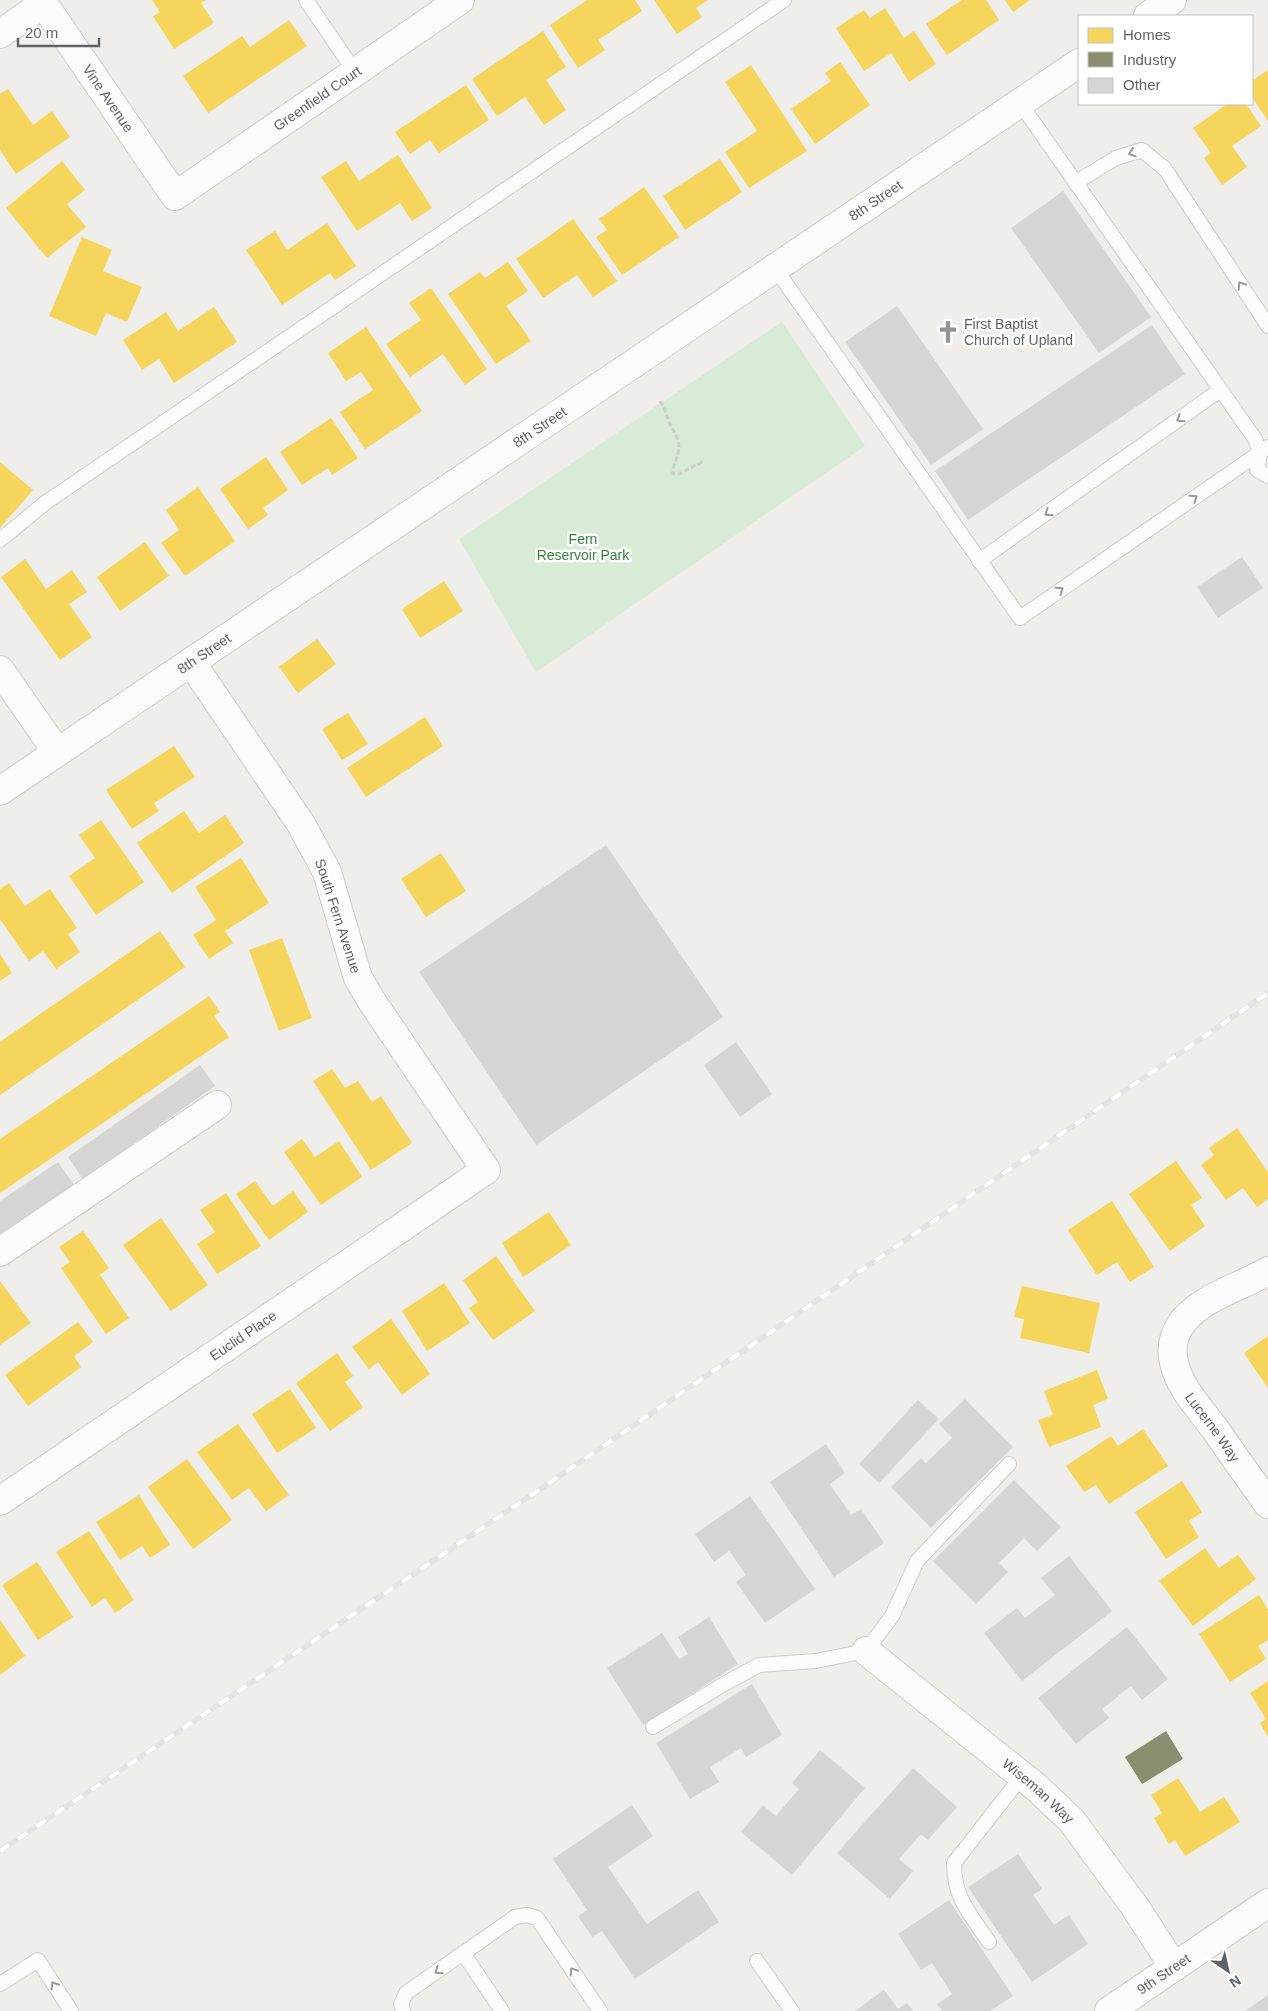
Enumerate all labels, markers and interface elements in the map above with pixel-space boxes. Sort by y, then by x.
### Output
scale bar [18,15,99,47]
legend [1078,15,1253,105]
text: 20 m [25,24,58,41]
text: Homes [1123,26,1171,43]
text: Industry [1123,51,1177,68]
street label: Vine Avenue [79,61,137,135]
street label: Greenfield Court [270,62,364,134]
text: Other [1123,76,1161,93]
one-way arrow [1128,147,1136,157]
street label: 8th Street [846,177,905,224]
one-way arrow [1238,282,1247,291]
place label: First Baptist Church of Upland [964,316,1073,348]
church icon: First Baptist Church of Upland [935,319,961,345]
street label: 8th Street [510,403,569,451]
one-way arrow [1177,413,1186,421]
one-way arrow [1188,495,1198,504]
one-way arrow [1044,507,1054,516]
park label: Fern Reservoir Park [537,531,630,563]
one-way arrow [1055,587,1064,596]
street label: 8th Street [174,630,234,677]
street label: South Fern Avenue [312,857,364,976]
street label: Euclid Place [207,1307,280,1364]
street label: Lucerne Way [1182,1390,1243,1465]
street label: Wiseman Way [999,1755,1077,1827]
north arrow [1203,1946,1253,1996]
street label: 9th Street [1134,1950,1193,1998]
one-way arrow [435,1965,444,1973]
one-way arrow [570,1967,579,1976]
text: N [1227,1972,1244,1991]
one-way arrow [51,1982,61,1991]

